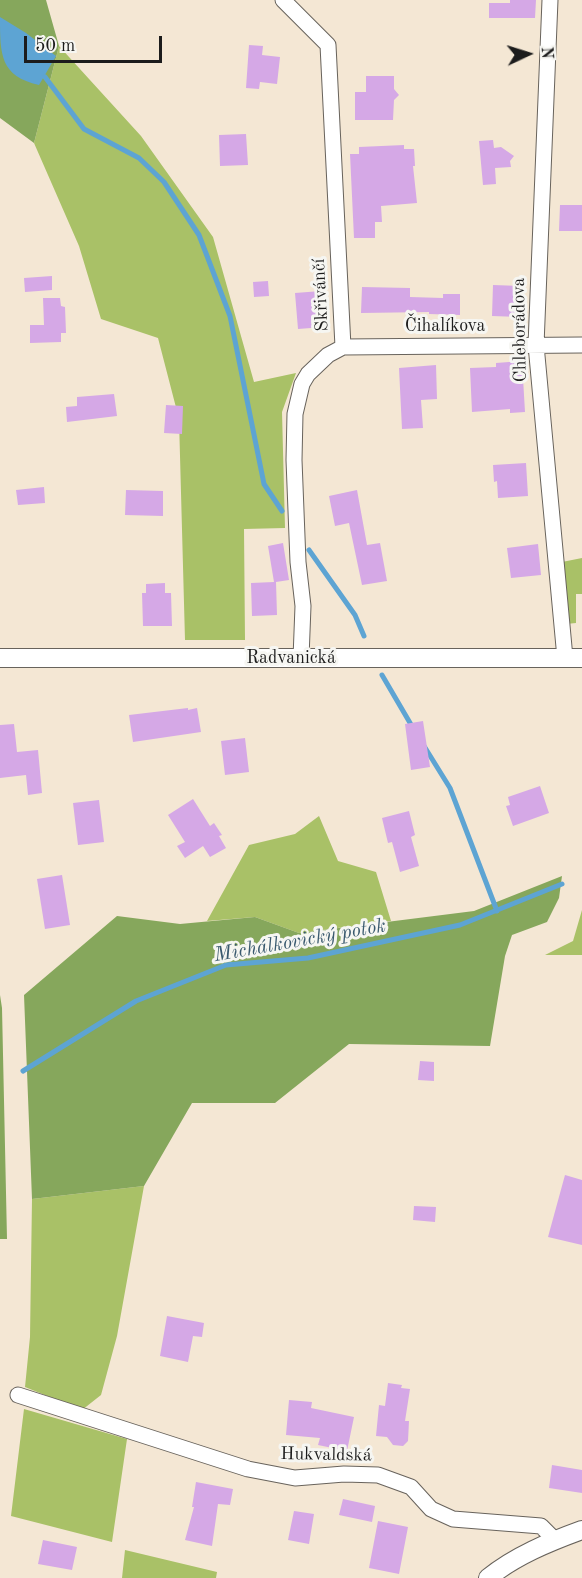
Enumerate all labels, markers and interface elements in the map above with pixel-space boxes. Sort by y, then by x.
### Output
scale bar [27,24,165,62]
north arrow [498,24,558,84]
text: 50 m [35,37,75,55]
text: N [538,46,554,59]
street label: Skřivánčí [308,258,334,332]
street label: Chleborádova [508,277,532,383]
street label: Čihalíkova [405,315,485,337]
street label: Radvanická [246,647,336,669]
water label: Michálkovický potok [212,914,388,968]
street label: Hukvaldská [280,1443,372,1467]

